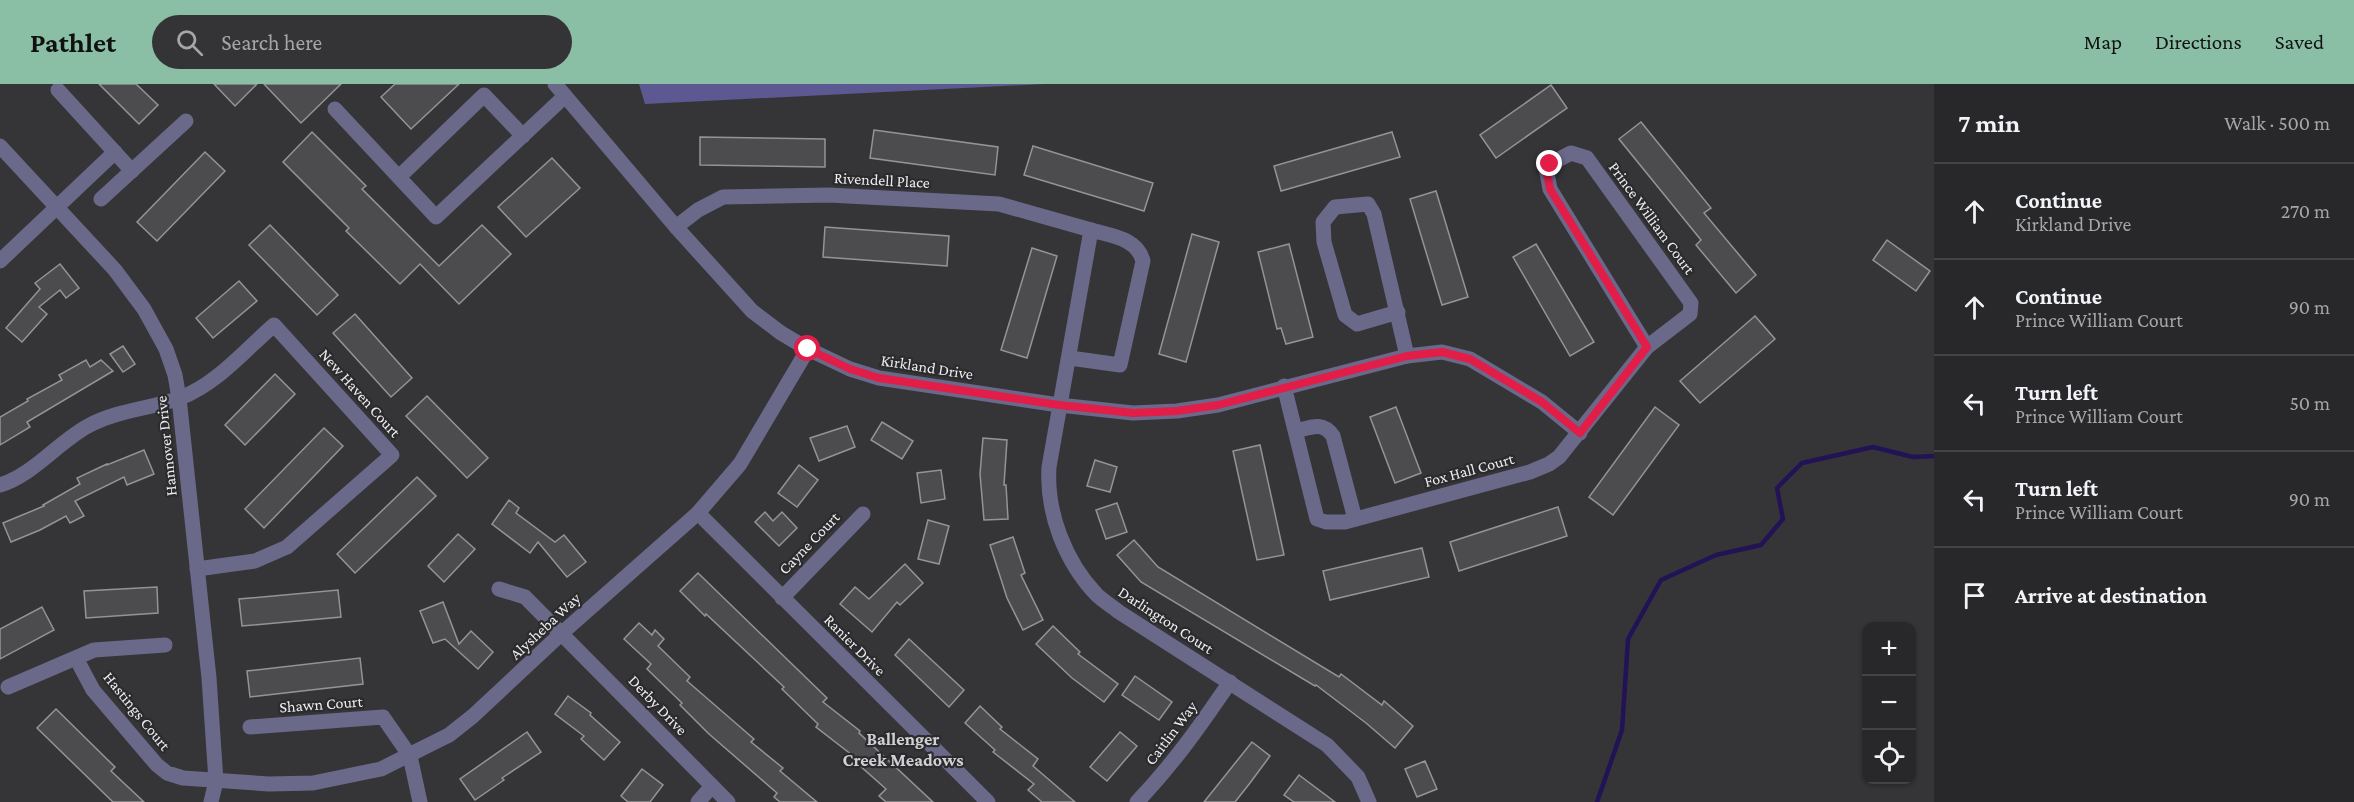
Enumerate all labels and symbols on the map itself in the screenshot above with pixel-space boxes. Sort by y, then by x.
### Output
route end [1536,150,1562,176]
street label: Prince William Court [1606,159,1699,278]
street label: Rivendell Place [834,169,930,191]
route start [794,335,820,361]
street label: New Haven Court [316,345,404,441]
street label: Kirkland Drive [880,351,974,383]
street label: Hannover Drive [152,395,180,497]
street label: Fox Hall Court [1422,450,1516,490]
street label: Cayne Court [775,508,844,578]
street label: Darlington Court [1115,583,1217,658]
street label: Alysheba Way [506,589,585,664]
street label: Ranier Drive [821,611,889,679]
street label: Hastings Court [99,668,174,755]
street label: Derby Drive [625,672,691,739]
street label: Shawn Court [279,693,364,715]
street label: Caitlin Way [1142,697,1202,769]
district label: Ballenger Creek Meadows [842,729,964,770]

